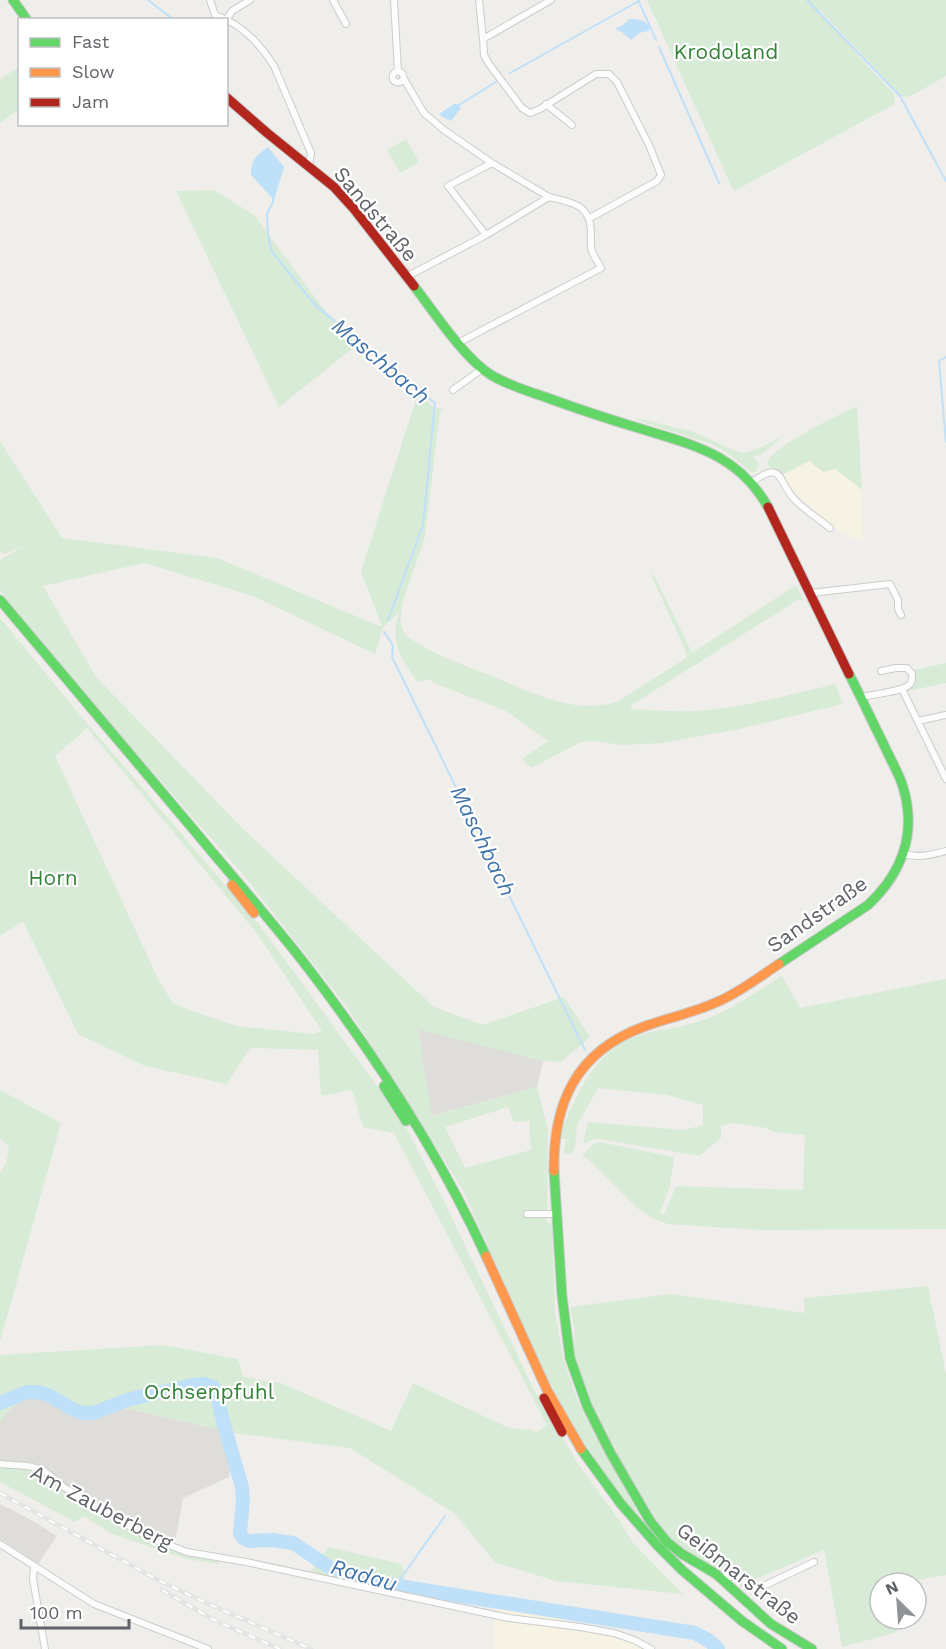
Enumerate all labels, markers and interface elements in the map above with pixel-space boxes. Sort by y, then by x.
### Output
legend [18,18,228,126]
text: Fast [72,31,110,52]
park label: Krodoland [674,39,778,64]
text: Slow [72,61,115,82]
text: Jam [72,91,109,112]
street label: Sandstraße [329,161,423,267]
water label: Maschbach [327,313,435,409]
water label: Maschbach [445,782,521,900]
park label: Horn [28,865,78,890]
street label: Sandstraße [762,870,872,958]
park label: Ochsenpfuhl [144,1379,275,1404]
street label: Am Zauberberg [27,1459,178,1555]
street label: Geißmarstraße [672,1517,806,1629]
water label: Radau [328,1554,400,1596]
north arrow [868,1571,928,1631]
text: N [882,1577,901,1599]
scale bar [21,1592,129,1630]
text: 100 m [30,1602,83,1623]

